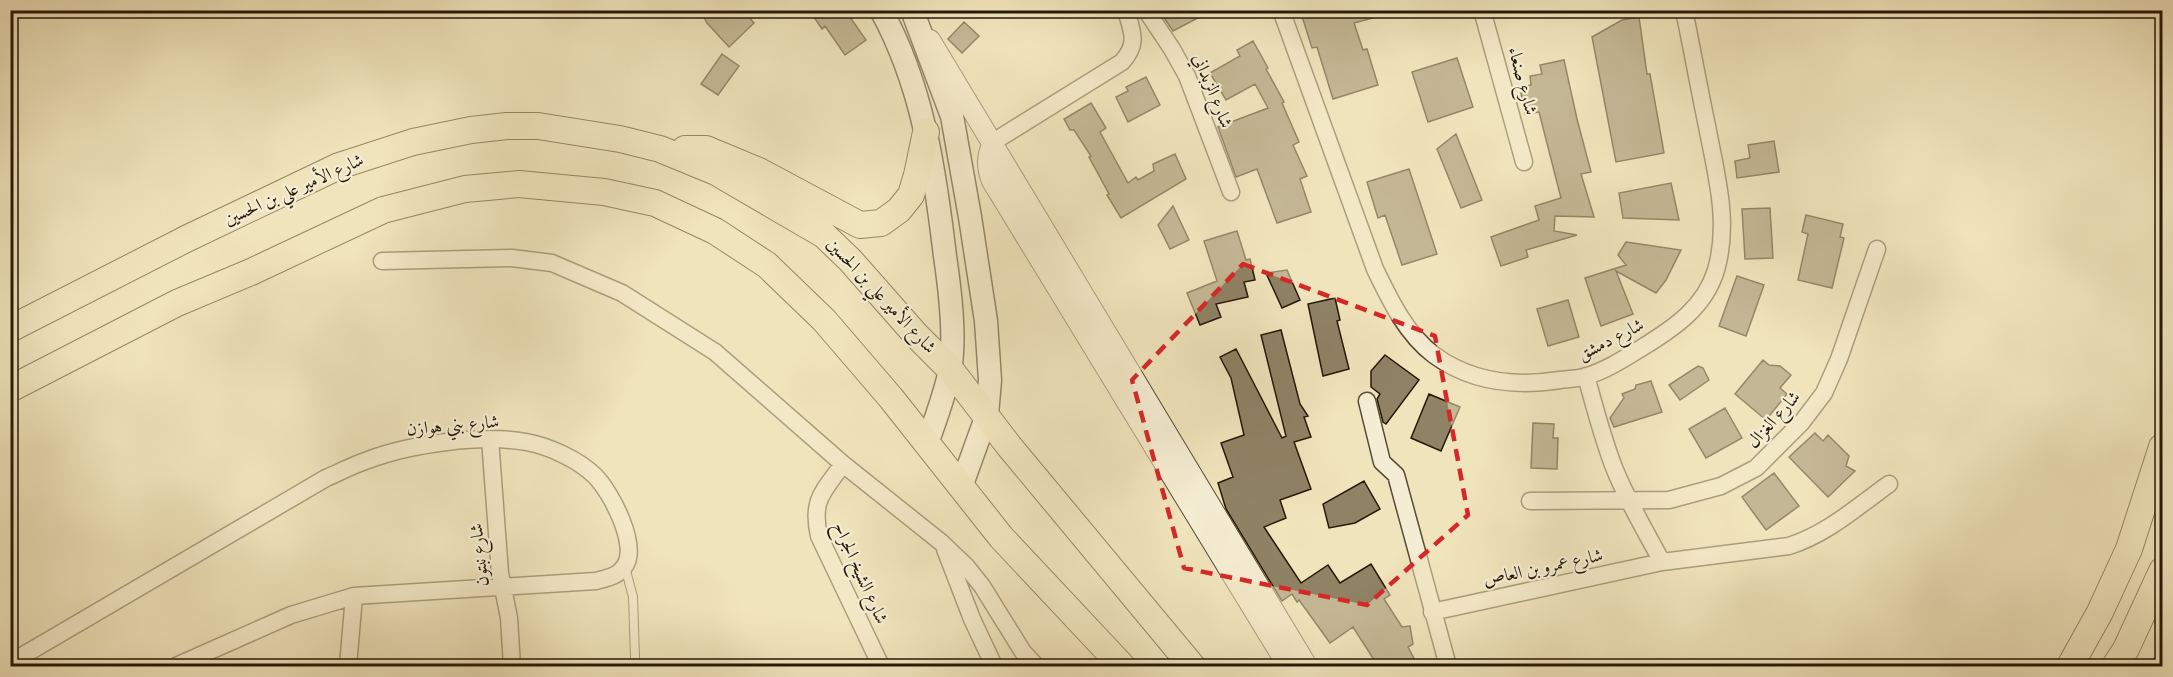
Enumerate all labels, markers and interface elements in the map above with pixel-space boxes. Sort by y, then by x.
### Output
street label: شارع صنعاء [1499,45,1542,118]
street label: شارع الزبداني [1184,50,1237,133]
street label: شارع الأمير علي بن الحسين [220,147,369,235]
street label: شارع الأمير علي بن الحسين [818,231,943,362]
street label: شارع دمشق [1574,314,1649,369]
street label: شارع الغزال [1743,387,1808,455]
street label: شارع بني هوازن [406,411,501,445]
street label: شارع الشيخ الجراح [824,519,892,629]
street label: شارع نبتون [466,522,497,588]
street label: شارع عمرو بن العاص [1481,545,1606,594]

